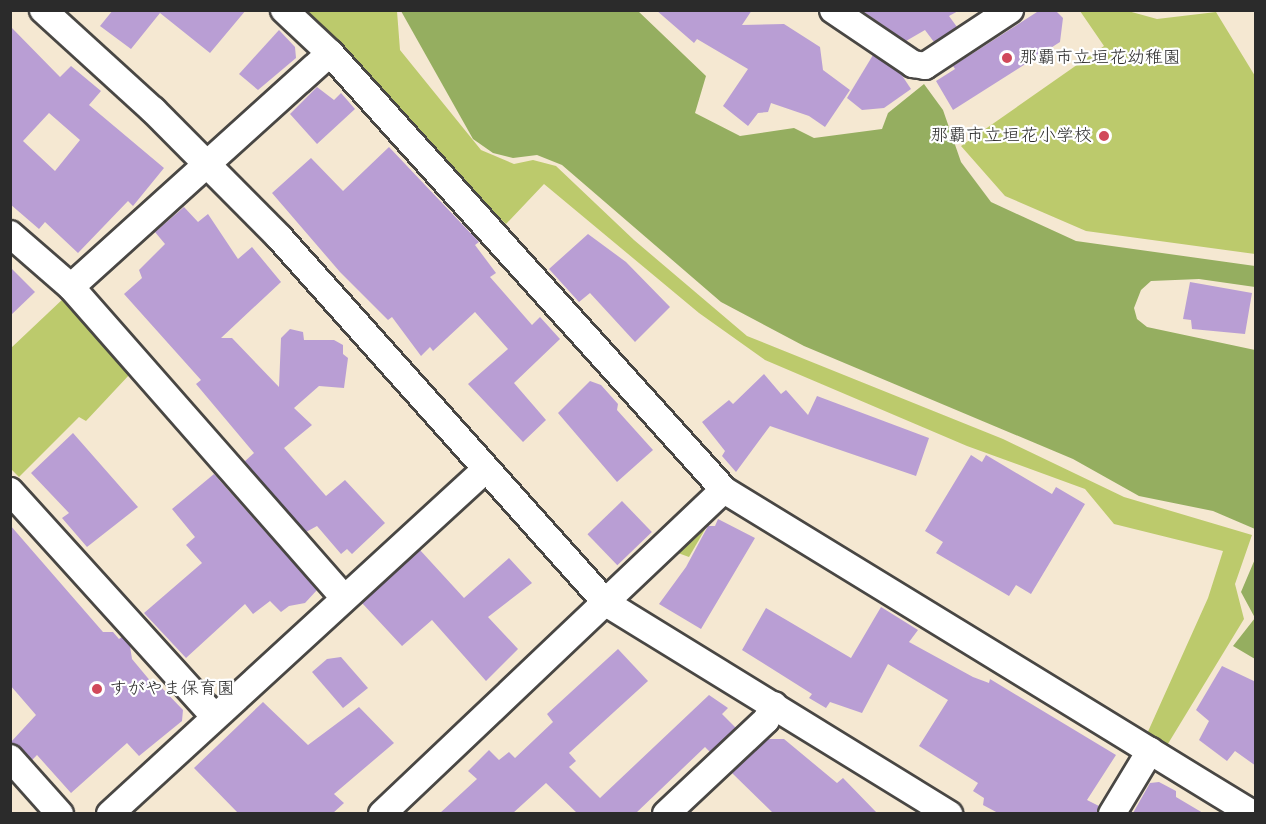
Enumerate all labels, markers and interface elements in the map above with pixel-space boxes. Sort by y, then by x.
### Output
place label: 那覇市立垣花幼稚園 [1019,47,1181,69]
marker: 那覇市立垣花幼稚園 [1000,51,1014,65]
place label: 那覇市立垣花小学校 [930,125,1092,147]
marker: 那覇市立垣花小学校 [1097,129,1111,143]
place label: すがやま保育園 [109,678,235,700]
marker: すがやま保育園 [90,682,104,696]

